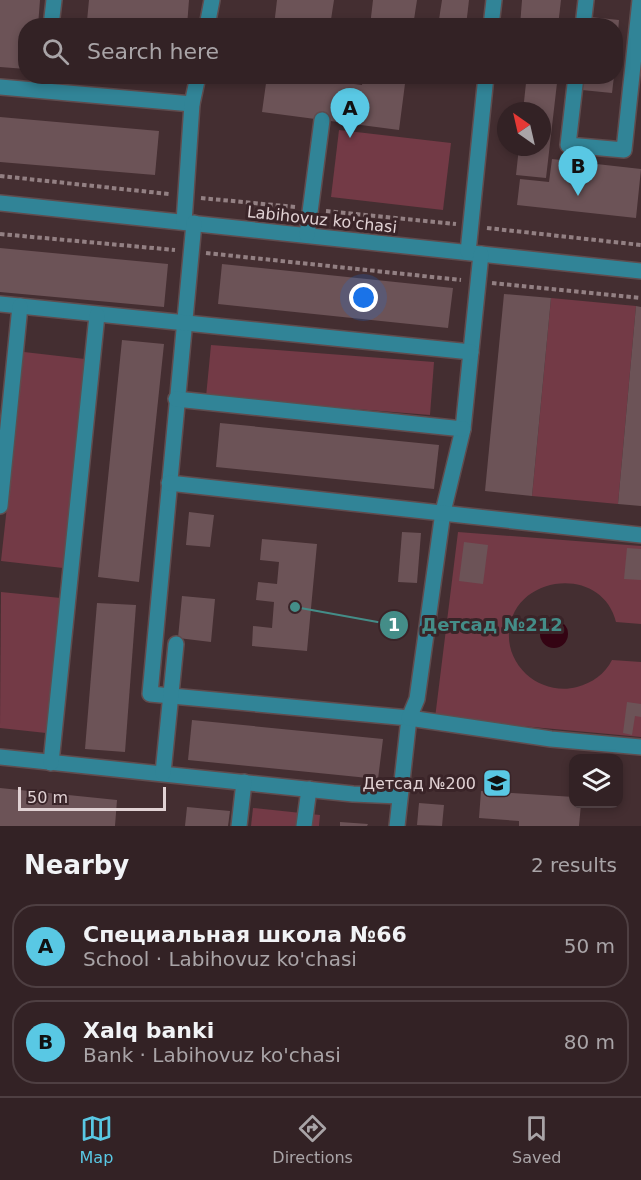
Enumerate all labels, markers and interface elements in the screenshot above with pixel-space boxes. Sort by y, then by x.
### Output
search box [18,18,623,84]
icon: search [39,35,72,68]
text: Search here [87,39,219,64]
pin: A [330,88,370,138]
north arrow [497,102,551,156]
pin: B [558,146,598,196]
street label: Labihovuz ko'chasi [246,202,398,237]
your location [349,283,378,312]
callout: Детсад №212 [379,607,574,643]
text: 1 [388,614,400,635]
text: Детсад №212 [421,614,563,635]
map controls [569,754,623,808]
button: layers [569,754,623,808]
school or university icon: Детсад №200 [481,767,513,799]
place label: Детсад №200 [362,774,476,793]
scale bar [18,784,166,812]
text: 50 m [27,788,68,807]
text: Nearby [24,850,129,880]
text: 2 results [531,853,617,877]
text: Специальная школа №66 [83,922,407,947]
text: A [38,934,53,958]
text: 50 m [564,934,615,958]
text: School · Labihovuz ko'chasi [83,947,357,971]
text: Xalq banki [83,1018,214,1043]
text: B [38,1030,53,1054]
text: 80 m [564,1030,615,1054]
text: Bank · Labihovuz ko'chasi [83,1043,341,1067]
tab: Map [80,1112,113,1167]
tab: Directions [272,1112,353,1167]
tab: Saved [512,1112,561,1167]

